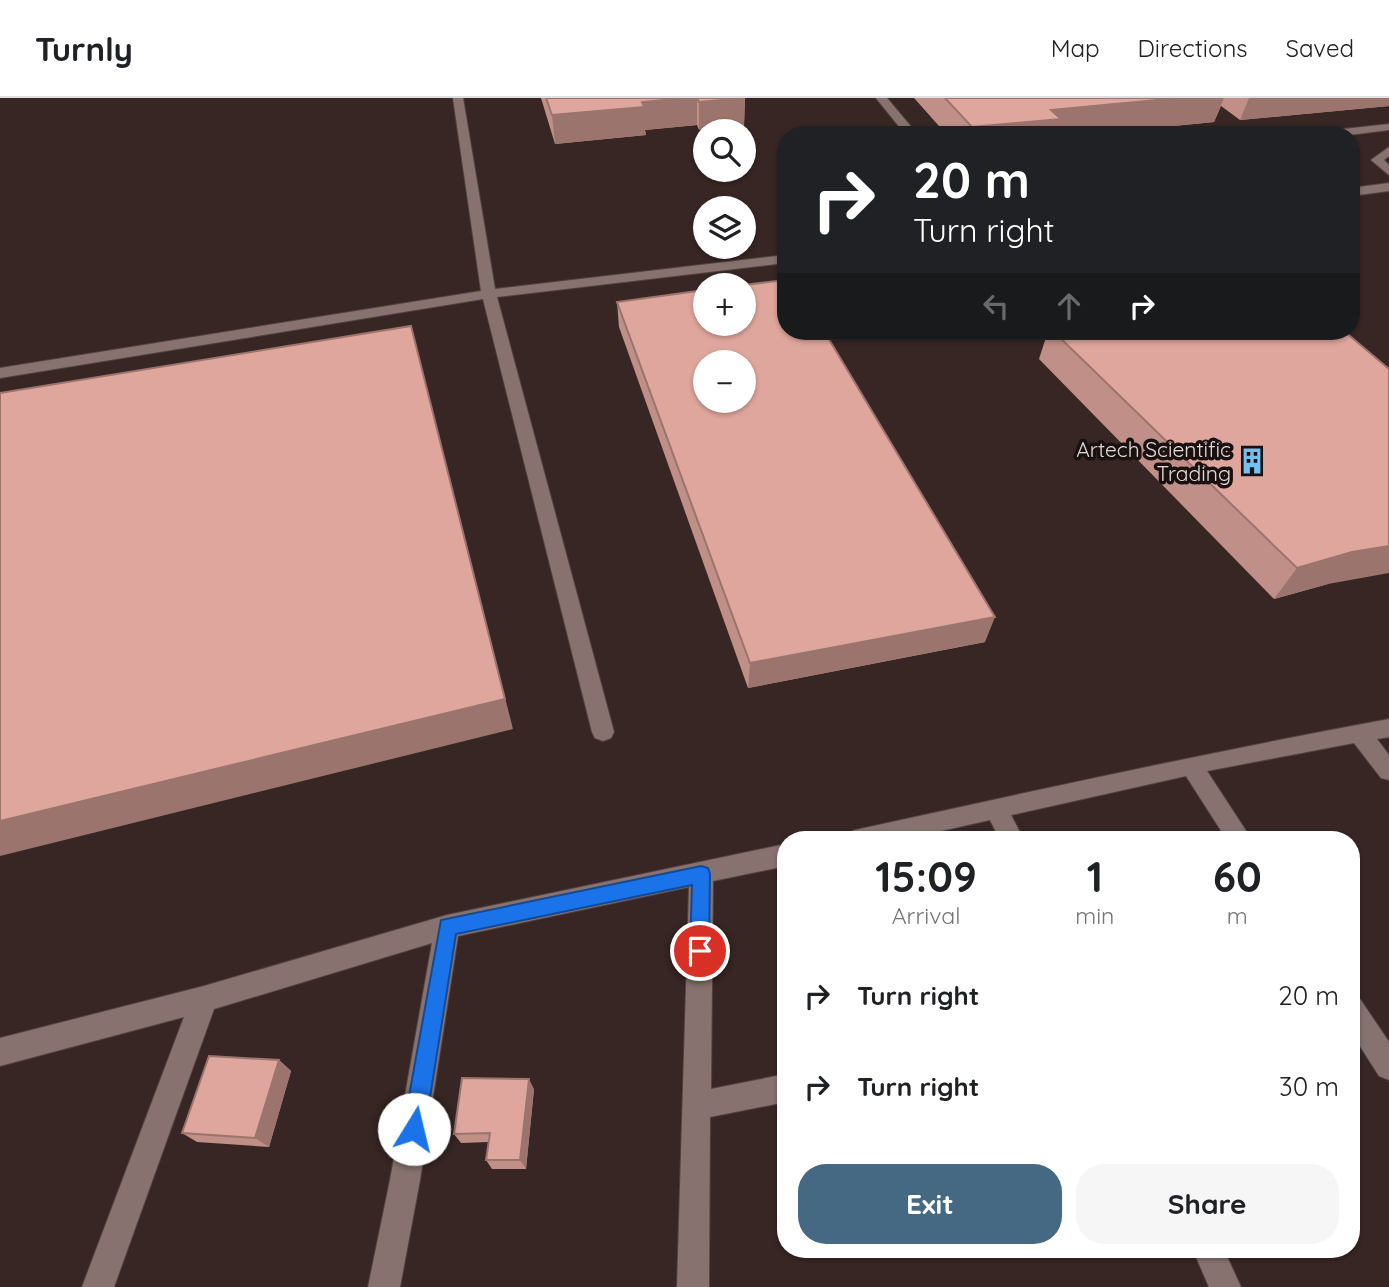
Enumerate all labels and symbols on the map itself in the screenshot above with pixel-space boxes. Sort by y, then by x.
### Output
place label: Artech Scientific Trading [1076,436,1231,486]
building icon: Artech Scientific Trading [1237,446,1267,476]
pin [670,921,730,981]
position arrow [377,1092,451,1166]

